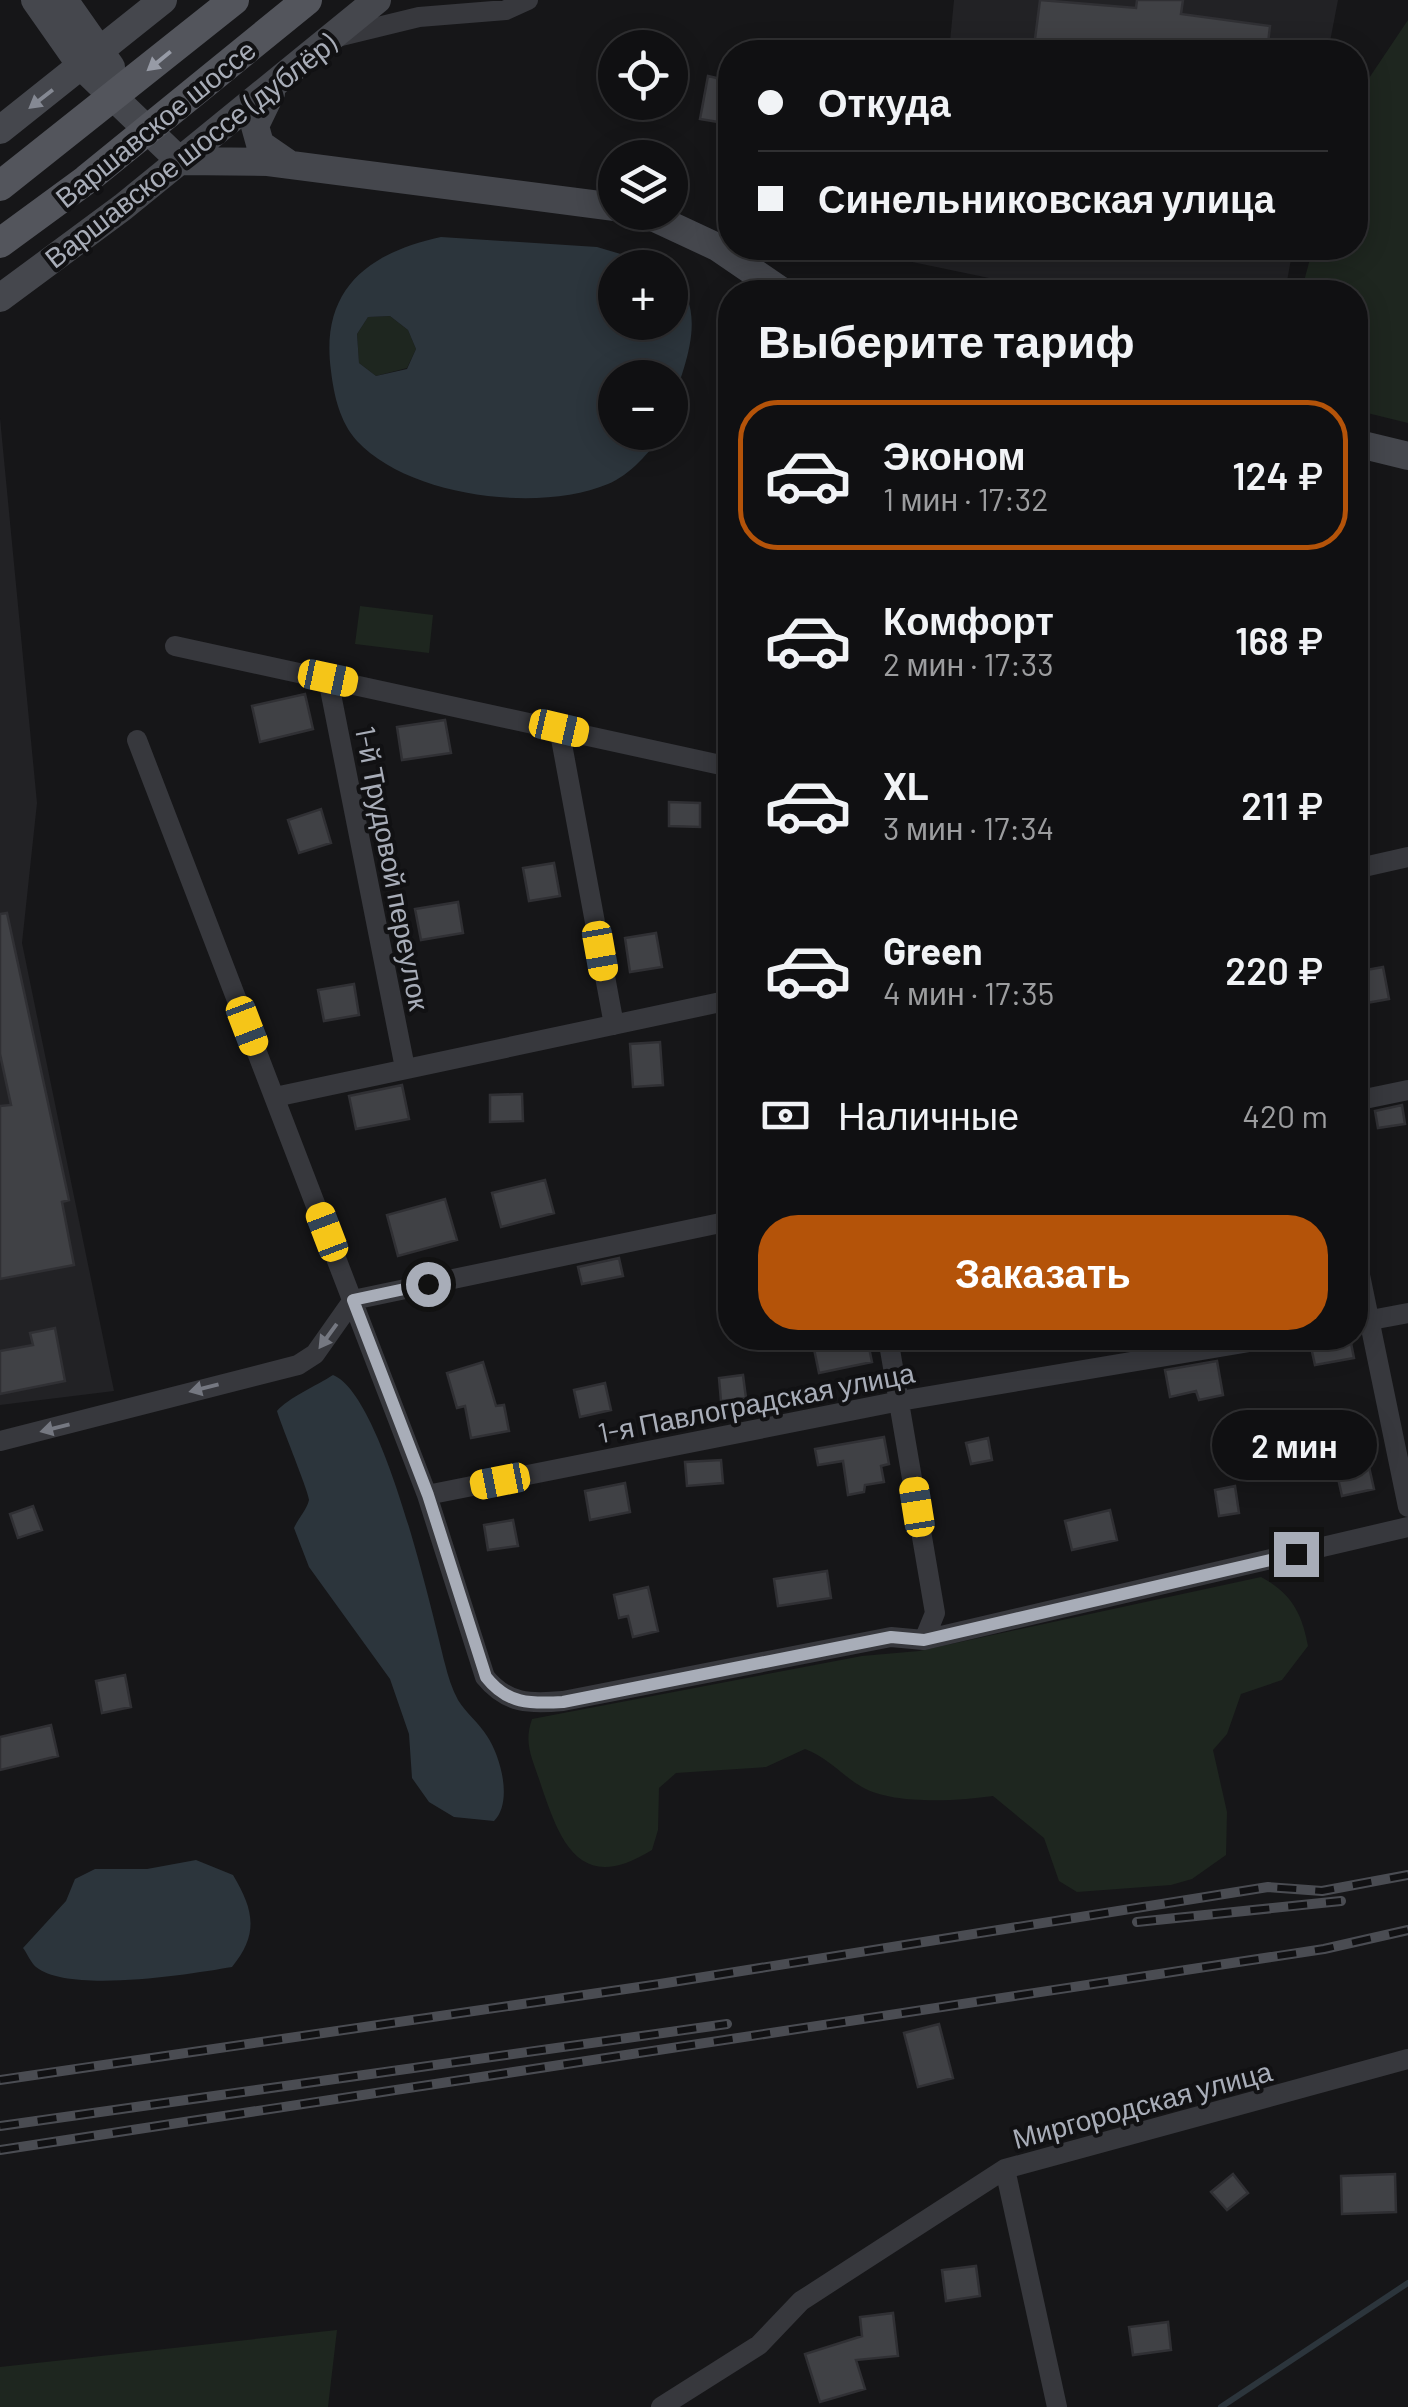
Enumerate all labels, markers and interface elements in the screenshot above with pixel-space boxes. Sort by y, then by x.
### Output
street label: Варшавское шоссе (дублёр) [38,25,343,274]
map controls [598,30,688,450]
button: locate [598,30,688,120]
street label: Варшавское шоссе [48,32,262,214]
one-way arrow [146,50,171,71]
text: Откуда [818,79,951,125]
one-way arrow [29,88,54,109]
button: layers [598,140,688,230]
text: Синельниковская улица [818,175,1275,221]
button: + [598,250,688,340]
text: Выберите тариф [758,313,1135,367]
button: − [598,360,688,450]
icon: car [763,430,853,520]
text: Эконом [883,432,1026,478]
text: 124 ₽ [1232,452,1323,498]
text: 1 мин · 17:32 [883,479,1048,517]
icon: car [763,595,853,685]
text: Комфорт [883,597,1054,643]
text: 168 ₽ [1235,617,1323,663]
text: 2 мин · 17:33 [883,644,1054,682]
car [296,657,360,699]
car [526,707,592,749]
street label: 1-й Трудовой переулок [349,723,437,1014]
icon: car [763,760,853,850]
text: XL [883,762,929,808]
text: 211 ₽ [1241,782,1323,828]
text: 3 мин · 17:34 [883,808,1054,846]
car [580,919,620,983]
icon: car [763,925,853,1015]
text: Green [883,927,983,973]
text: 220 ₽ [1225,947,1323,993]
text: 4 мин · 17:35 [883,973,1054,1011]
car [222,993,272,1059]
icon: cash [758,1088,813,1143]
text: Наличные [838,1092,1019,1138]
text: 420 m [1242,1096,1328,1134]
car [302,1199,352,1265]
button: Заказать [758,1215,1328,1330]
route start [406,1262,451,1307]
one-way arrow [319,1323,339,1349]
street label: 1-я Павлоградская улица [595,1355,918,1449]
one-way arrow [188,1381,219,1396]
callout: 2 мин [1214,1409,1378,1479]
one-way arrow [39,1420,70,1436]
text: 2 мин [1251,1426,1338,1464]
car [468,1461,532,1501]
car [897,1475,937,1539]
route end [1274,1532,1319,1577]
street label: Миргородская улица [1009,2053,1276,2155]

